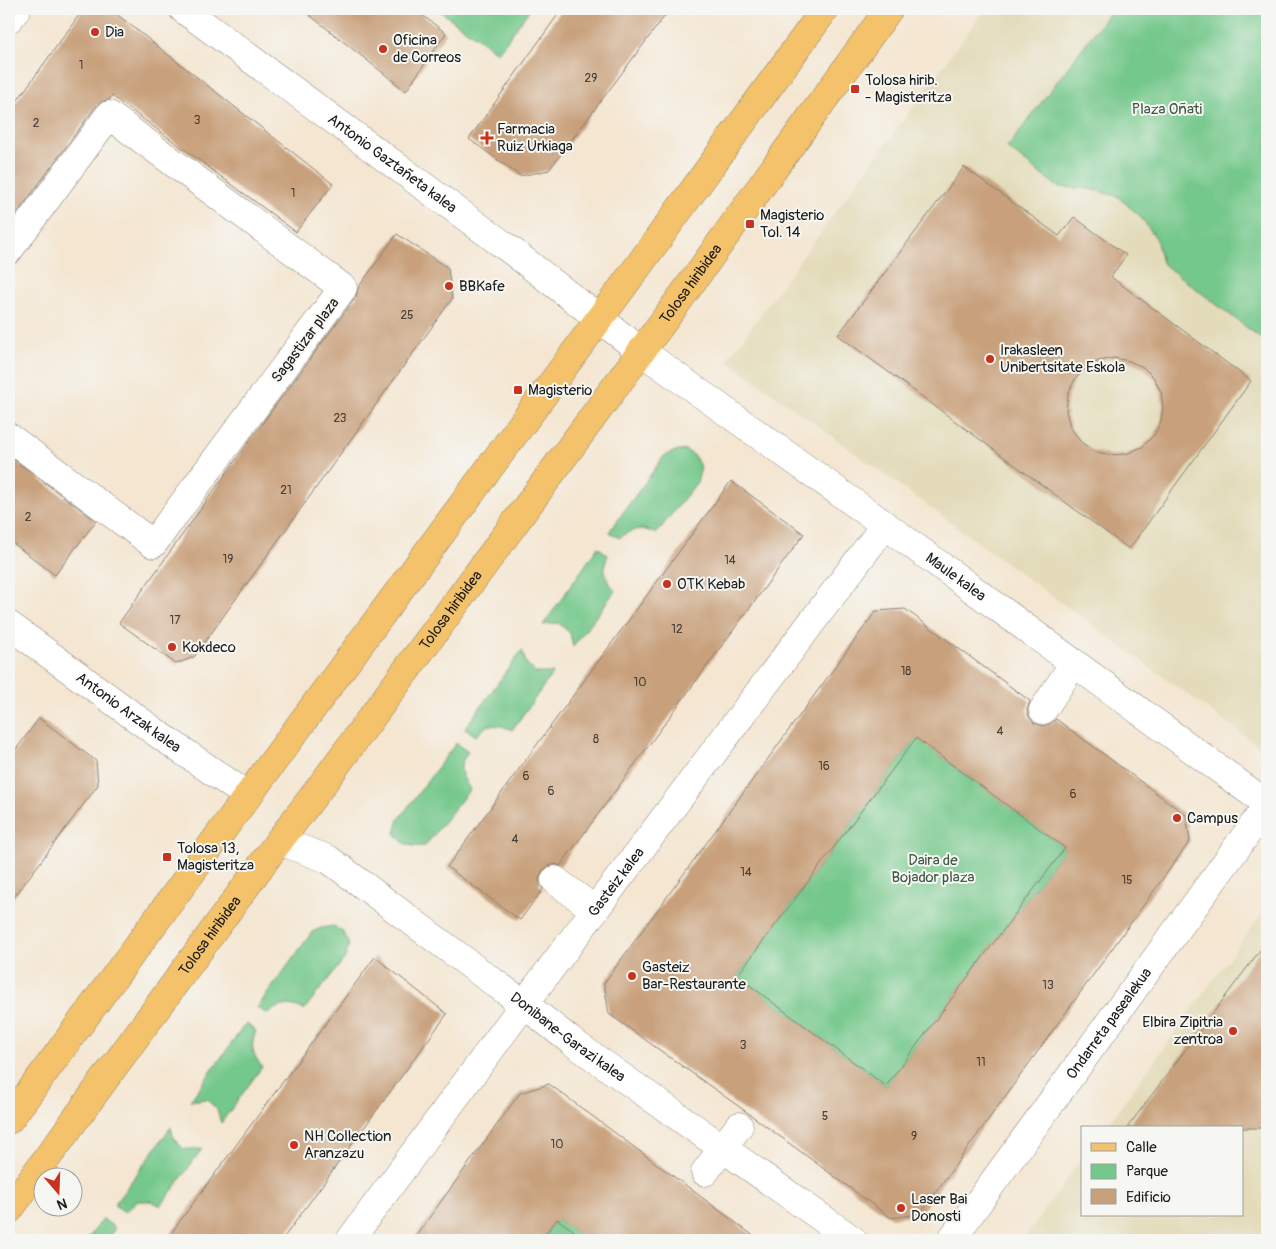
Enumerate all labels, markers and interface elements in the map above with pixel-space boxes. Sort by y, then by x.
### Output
place label: Dia [105,23,124,42]
marker: Dia [89,26,101,38]
place label: Oficina de Correos [393,31,461,67]
marker: Oficina de Correos [377,43,389,55]
house number: 1 [79,58,83,73]
house number: 29 [585,71,597,86]
place label: Tolosa hirib. - Magisteritza [865,71,952,107]
marker: Tolosa hirib. - Magisteritza [849,83,861,95]
park label: Plaza Oñati [1132,100,1202,119]
street label: Antonio Gaztañeta kalea [324,110,460,217]
house number: 3 [194,113,201,128]
house number: 2 [33,116,40,131]
place label: Farmacia Ruiz Urkiaga [497,120,573,156]
marker: Farmacia Ruiz Urkiaga [481,132,493,144]
house number: 1 [291,186,295,201]
place label: Magisterio Tol. 14 [760,206,824,242]
marker: Magisterio Tol. 14 [744,218,756,230]
street label: Tolosa hiribidea [656,240,726,328]
place label: BBKafe [459,277,505,296]
marker: BBKafe [443,280,455,292]
street label: Sagastizar plaza [267,294,344,387]
house number: 25 [400,308,414,323]
place label: Irakasleen Unibertsitate Eskola [1000,341,1125,377]
marker: Irakasleen Unibertsitate Eskola [984,353,996,365]
place label: Magisterio [528,381,592,400]
marker: Magisterio [512,384,524,396]
house number: 23 [333,411,347,426]
house number: 21 [280,483,292,498]
house number: 2 [25,510,32,525]
street label: Maule kalea [921,549,990,606]
house number: 19 [223,552,233,567]
house number: 14 [724,553,736,568]
street label: Tolosa hiribidea [415,567,487,654]
place label: OTK Kebab [677,575,745,594]
marker: OTK Kebab [661,578,673,590]
house number: 17 [169,613,181,628]
house number: 12 [671,622,683,637]
place label: Kokdeco [182,638,236,657]
marker: Kokdeco [166,641,178,653]
house number: 18 [901,664,911,679]
street label: Antonio Arzak kalea [72,668,185,757]
house number: 10 [634,675,646,690]
house number: 4 [997,724,1004,739]
house number: 8 [593,732,599,747]
house number: 16 [818,759,830,774]
house number: 6 [523,769,530,784]
house number: 6 [548,784,555,799]
house number: 6 [1070,787,1077,802]
place label: Campus [1187,809,1238,828]
marker: Campus [1171,812,1183,824]
house number: 4 [512,832,519,847]
place label: Tolosa 13, Magisteritza [177,839,254,875]
street label: Gasteiz kalea [584,844,649,921]
marker: Tolosa 13, Magisteritza [161,851,173,863]
park label: Daira de Bojador plaza [891,851,975,887]
house number: 14 [740,865,752,880]
house number: 15 [1121,873,1133,888]
street label: Tolosa hiribidea [175,892,246,980]
place label: Gasteiz Bar-Restaurante [642,958,747,994]
street label: Ondarreta pasealekua [1062,964,1156,1083]
marker: Gasteiz Bar-Restaurante [626,970,638,982]
house number: 13 [1042,978,1054,993]
street label: Donibane-Garazi kalea [506,988,629,1086]
place label: Elbira Zipitria zentroa [1142,1013,1223,1049]
marker: Elbira Zipitria zentroa [1227,1025,1239,1037]
house number: 3 [740,1038,747,1053]
house number: 11 [976,1055,986,1070]
house number: 5 [822,1109,828,1124]
legend [1081,1126,1244,1216]
place label: NH Collection Aranzazu [304,1127,391,1163]
house number: 9 [911,1129,917,1144]
house number: 10 [551,1137,563,1152]
text: Calle [1126,1138,1157,1157]
marker: NH Collection Aranzazu [288,1139,300,1151]
text: Parque [1126,1162,1169,1181]
north arrow [32,1166,82,1216]
text: Edificio [1126,1188,1171,1207]
place label: Laser Bai Donosti [911,1190,968,1226]
text: N [55,1194,69,1213]
marker: Laser Bai Donosti [895,1202,907,1214]

